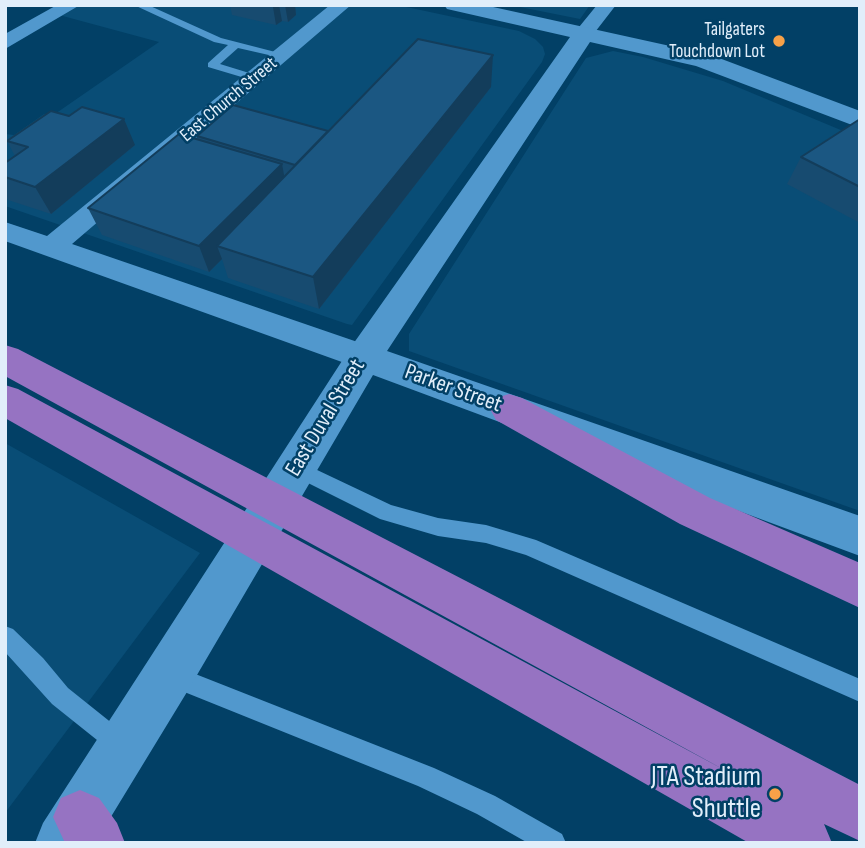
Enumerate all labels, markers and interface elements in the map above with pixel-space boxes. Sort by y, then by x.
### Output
place label: Tailgaters Touchdown Lot [669,19,765,63]
marker: Tailgaters Touchdown Lot [771,33,787,49]
street label: East Church Street [176,53,282,147]
street label: East Duval Street [280,354,372,482]
street label: Parker Street [401,359,505,419]
place label: JTA Stadium Shuttle [651,761,761,827]
marker: JTA Stadium Shuttle [767,786,783,802]

